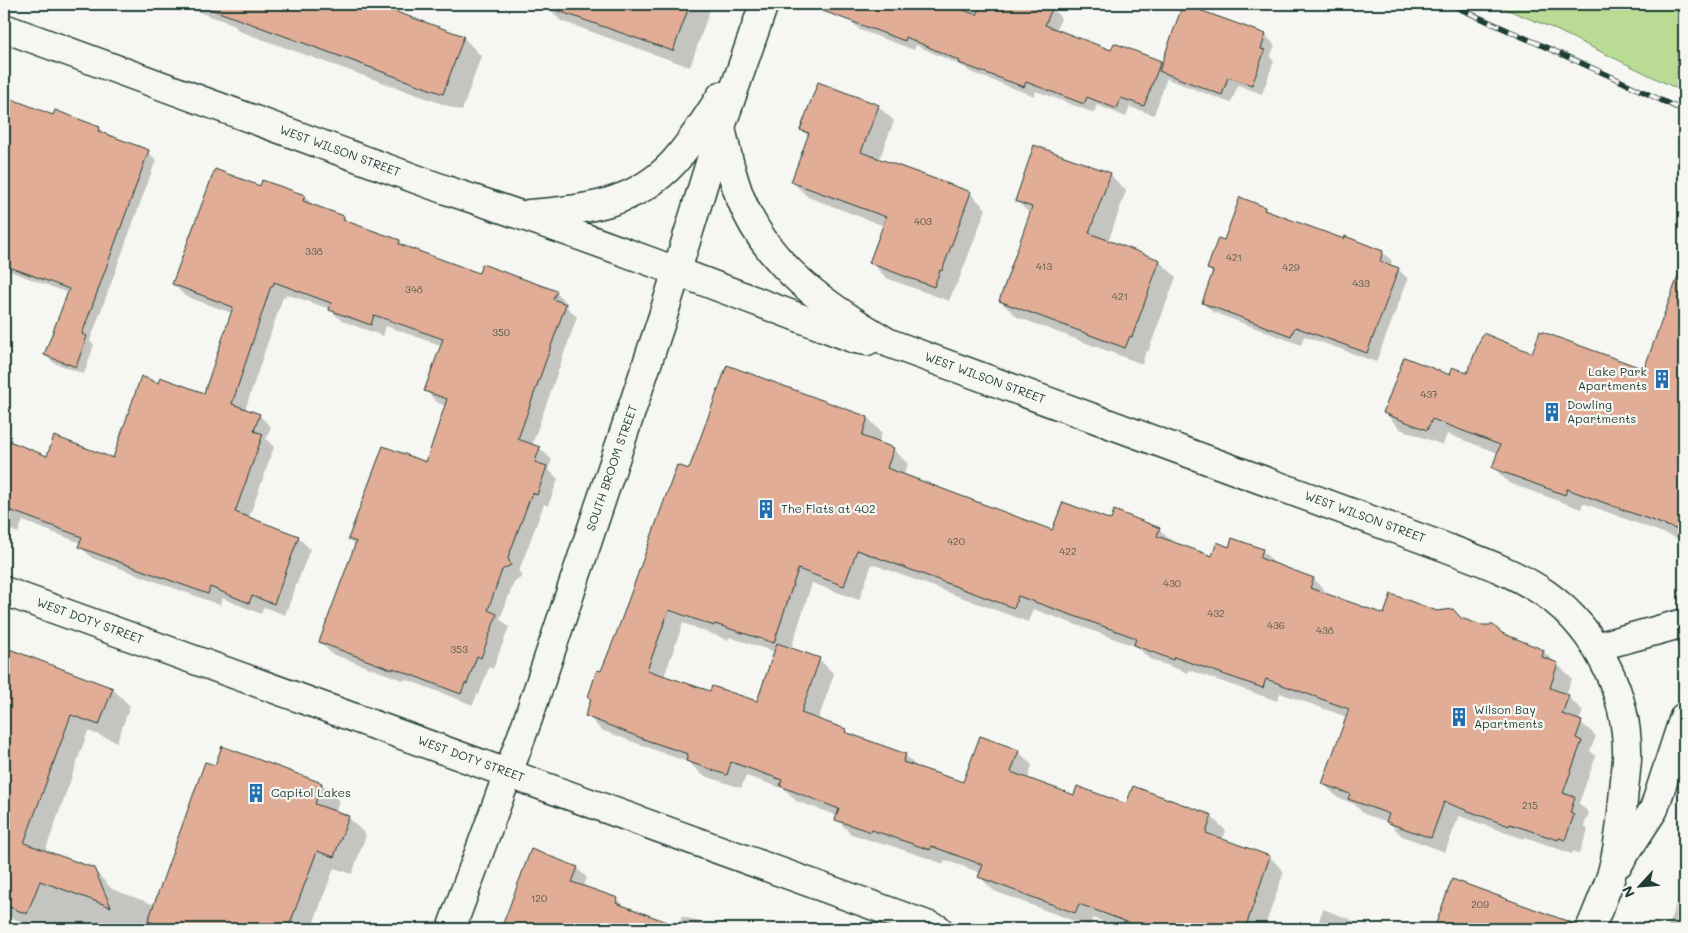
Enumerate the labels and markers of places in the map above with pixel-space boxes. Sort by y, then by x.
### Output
place label: Lake Park Apartments [1578,363,1647,393]
building icon: Lake Park Apartments [1651,368,1673,390]
place label: Dowling Apartments [1567,396,1636,426]
building icon: Dowling Apartments [1541,401,1563,423]
building icon: The Flats at 402 [755,498,777,520]
place label: The Flats at 402 [781,500,876,516]
place label: Wilson Bay Apartments [1474,701,1543,731]
building icon: Wilson Bay Apartments [1448,706,1470,728]
building icon: Capitol Lakes [245,782,267,804]
place label: Capitol Lakes [271,784,351,800]

